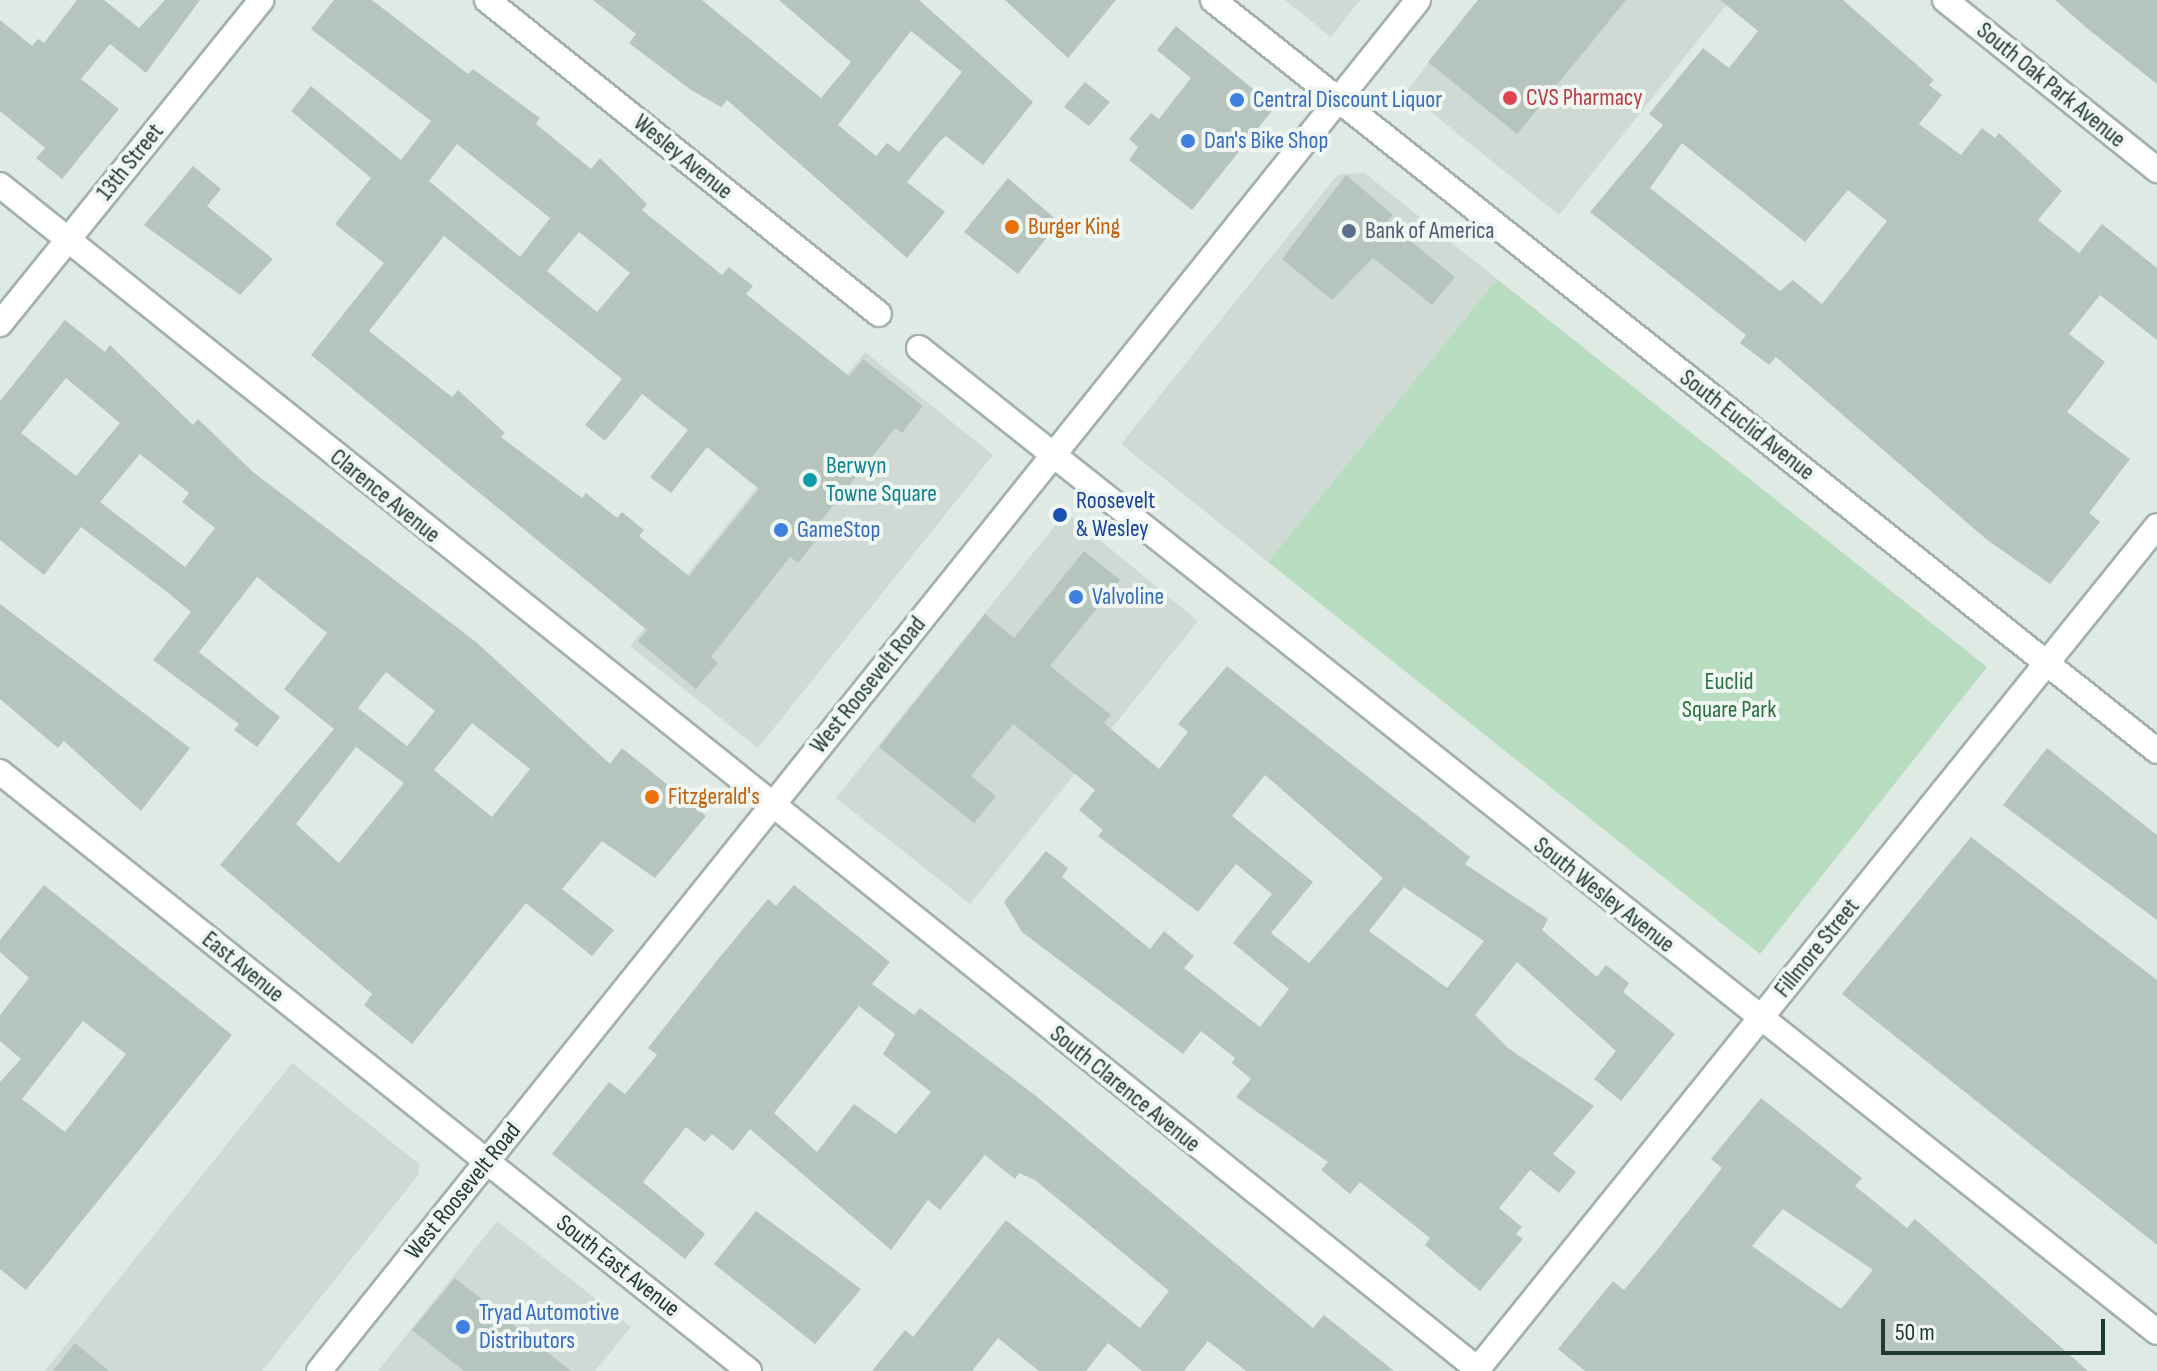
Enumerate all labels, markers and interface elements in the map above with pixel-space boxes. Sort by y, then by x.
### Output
street label: South Oak Park Avenue [1971,16,2131,154]
place label: CVS Pharmacy [1526,84,1643,112]
place label: Central Discount Liquor [1253,86,1442,114]
marker: CVS Pharmacy [1501,89,1519,107]
marker: Central Discount Liquor [1228,91,1246,109]
street label: Wesley Avenue [628,108,738,206]
street label: 13th Street [90,118,170,206]
place label: Dan's Bike Shop [1204,127,1328,155]
marker: Dan's Bike Shop [1179,132,1197,150]
place label: Burger King [1028,213,1120,241]
place label: Bank of America [1365,217,1495,245]
marker: Burger King [1003,218,1021,236]
marker: Bank of America [1340,222,1358,240]
street label: South Euclid Avenue [1674,363,1820,487]
street label: Clarence Avenue [324,443,446,549]
place label: Berwyn Towne Square [826,452,937,508]
marker: Berwyn Towne Square [801,471,819,489]
place label: Roosevelt & Wesley [1076,487,1155,543]
marker: Roosevelt & Wesley [1051,506,1069,524]
place label: GameStop [797,516,880,544]
marker: GameStop [772,521,790,539]
place label: Valvoline [1092,583,1164,611]
marker: Valvoline [1067,588,1085,606]
street label: West Roosevelt Road [804,611,932,759]
park label: Euclid Square Park [1682,668,1776,724]
place label: Fitzgerald's [668,783,760,811]
marker: Fitzgerald's [643,788,661,806]
street label: South Wesley Avenue [1528,831,1680,959]
street label: Fillmore Street [1768,893,1866,1003]
street label: East Avenue [196,925,290,1009]
street label: South Clarence Avenue [1044,1020,1206,1158]
street label: West Roosevelt Road [399,1117,527,1265]
street label: South East Avenue [550,1209,686,1323]
place label: Tryad Automotive Distributors [479,1299,619,1355]
scale bar [1885,1303,2109,1353]
marker: Tryad Automotive Distributors [454,1318,472,1336]
text: 50 m [1895,1318,1935,1347]

